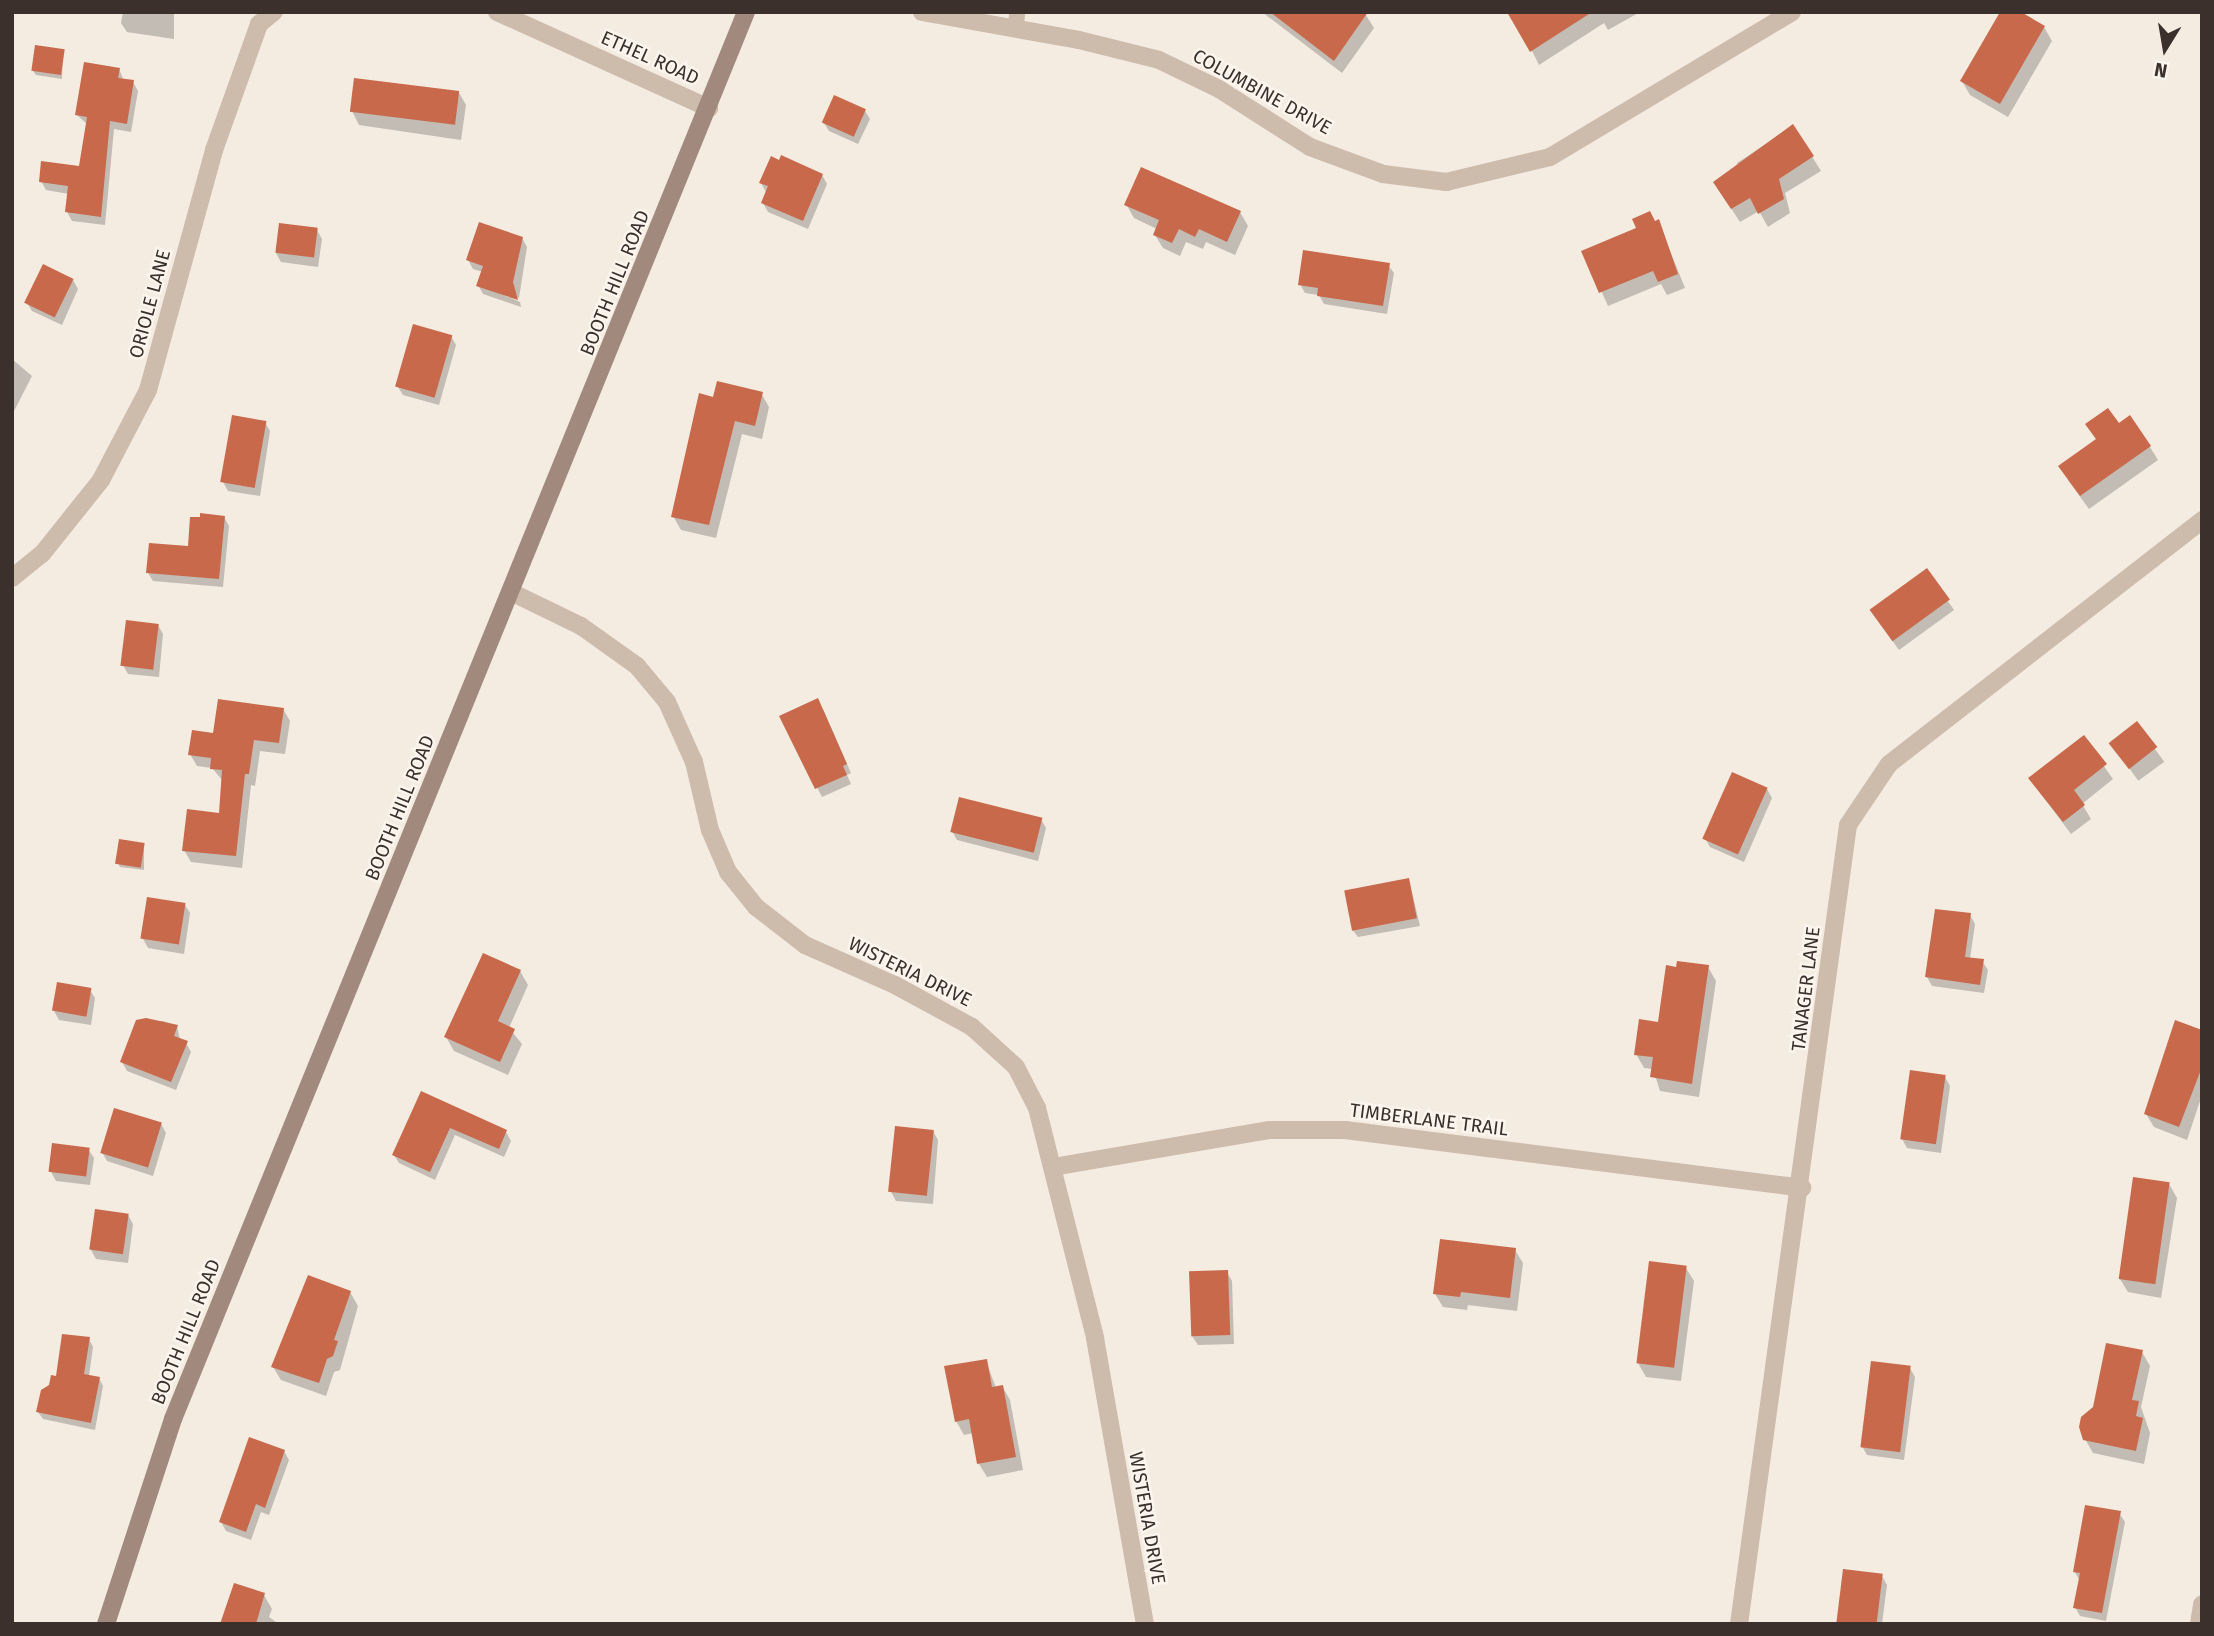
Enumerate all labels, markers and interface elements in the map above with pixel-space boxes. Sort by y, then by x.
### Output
north arrow [2130,14,2200,84]
street label: ETHEL ROAD [597,26,703,90]
street label: COLUMBINE DRIVE [1189,44,1335,140]
text: N [2153,58,2169,83]
street label: BOOTH HILL ROAD [575,207,655,359]
street label: ORIOLE LANE [125,247,175,361]
street label: BOOTH HILL ROAD [360,732,440,884]
street label: TANAGER LANE [1787,925,1825,1053]
street label: WISTERIA DRIVE [845,932,975,1012]
street label: TIMBERLANE TRAIL [1349,1099,1509,1141]
street label: BOOTH HILL ROAD [146,1256,226,1408]
street label: WISTERIA DRIVE [1124,1450,1170,1586]

